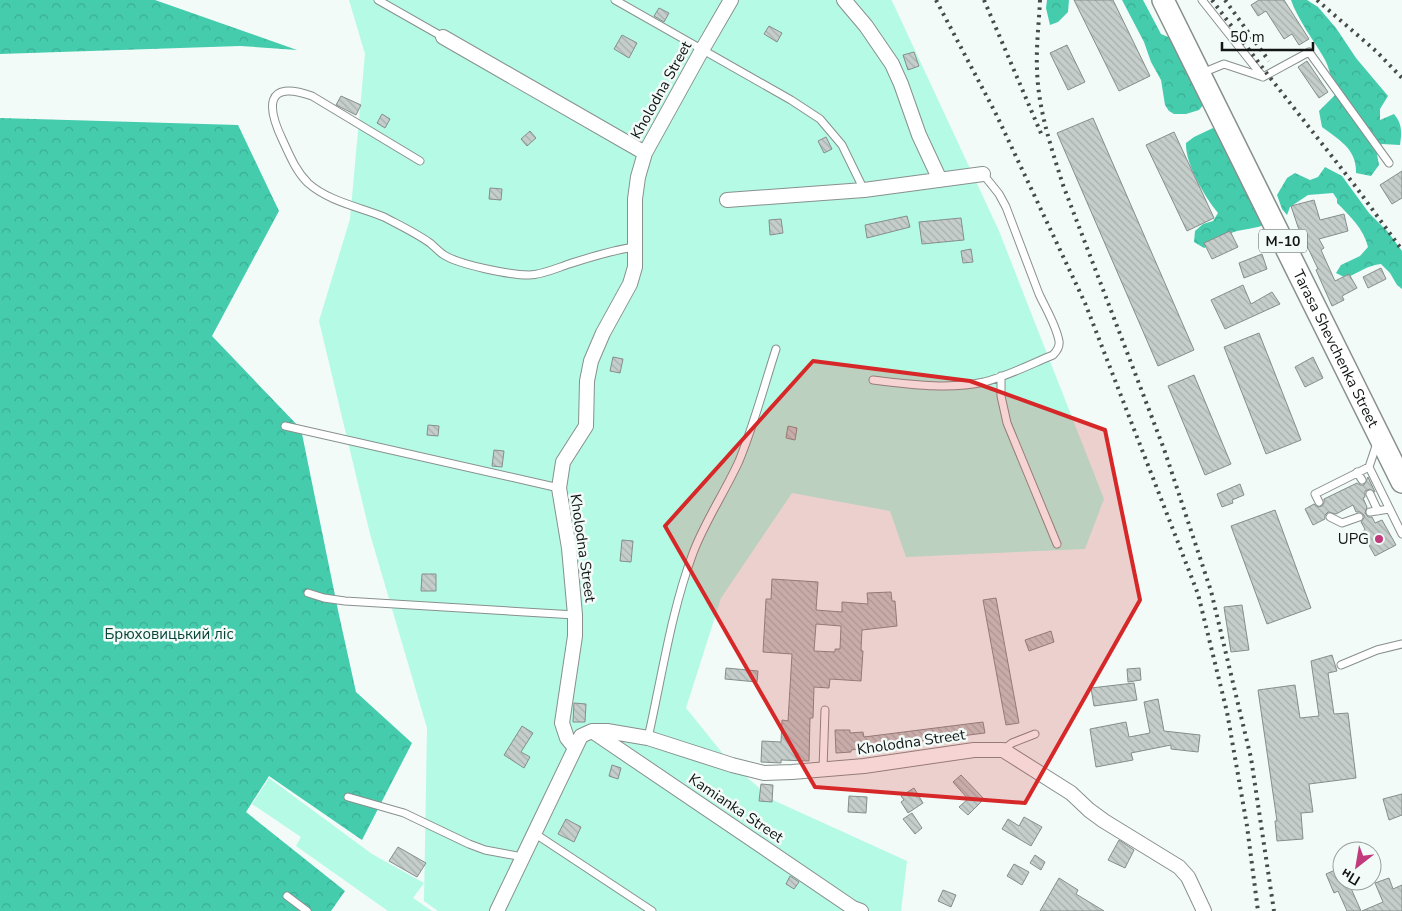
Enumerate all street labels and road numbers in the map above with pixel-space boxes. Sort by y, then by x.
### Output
street label: Kholodna Street [626,37,697,142]
road number: М-10 [1259,230,1307,252]
street label: Tarasa Shevchenka Street [1288,266,1384,431]
street label: Kholodna Street [566,493,601,604]
street label: Kholodna Street [856,724,967,759]
street label: Kamianka Street [685,769,788,848]

